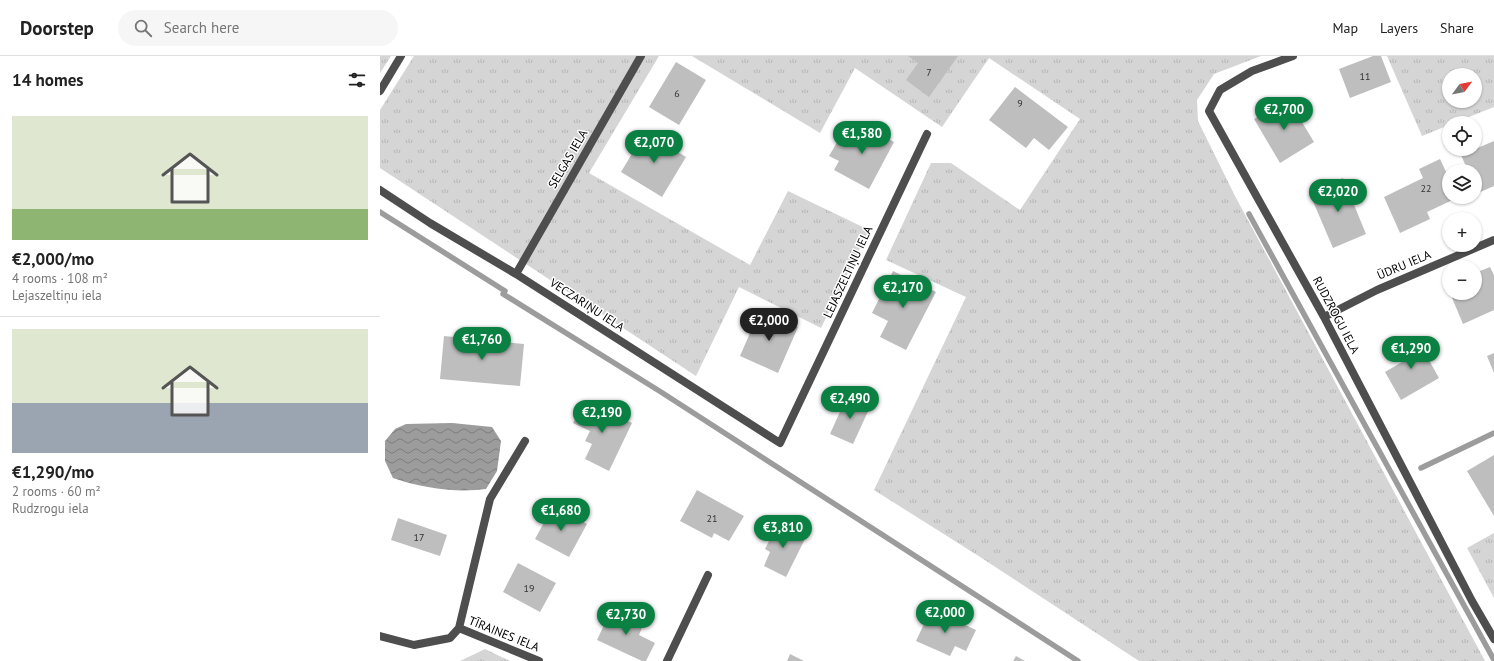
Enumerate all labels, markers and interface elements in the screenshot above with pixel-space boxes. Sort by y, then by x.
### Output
search box [118,10,398,46]
text: Doorstep [20,16,94,40]
icon: search [132,17,154,39]
text: Search here [164,18,240,37]
text: Map [1332,19,1358,37]
text: Layers [1380,19,1418,37]
text: Share [1440,19,1474,37]
house number: 7 [926,66,932,79]
north arrow [1442,68,1482,108]
map controls [1442,68,1482,300]
text: 14 homes [12,69,83,91]
icon: filters [346,69,368,91]
house number: 11 [1360,70,1370,83]
house number: 6 [674,87,680,100]
house number: 9 [1017,97,1023,110]
pin: €2,700 [1251,97,1317,131]
text: €2,700 [1264,101,1304,118]
button: locate [1442,116,1482,156]
pin: €1,580 [829,121,895,155]
text: €1,580 [842,125,882,142]
street label: SELGAS IELA [545,127,590,191]
pin: €2,070 [621,130,687,164]
text: €2,070 [634,134,674,151]
icon: home [154,142,226,214]
button: layers [1442,164,1482,204]
pin: €2,020 [1305,179,1371,213]
house number: 22 [1421,182,1431,195]
text: €2,020 [1318,183,1358,200]
button: + [1442,212,1482,252]
street label: LEJASZELTIŅU IELA [820,223,876,321]
street label: ŪDRU IELA [1375,246,1433,283]
text: €2,000/mo [12,248,94,270]
button: − [1442,260,1482,300]
text: 4 rooms · 108 m² [12,270,108,287]
street label: VECZARIŅU IELA [546,274,627,335]
street label: RUDZROGU IELA [1310,274,1363,356]
pin: €2,170 [870,275,936,309]
text: €2,170 [883,279,923,296]
text: Lejaszeltiņu iela [12,287,102,304]
pin: €2,000 [736,308,802,342]
text: €2,000 [749,312,789,329]
pin: €1,760 [449,327,515,361]
text: €1,760 [462,331,502,348]
pin: €1,290 [1378,336,1444,370]
text: €1,290 [1391,340,1431,357]
icon: home [154,355,226,427]
pin: €2,490 [817,386,883,420]
text: €2,490 [830,390,870,407]
pin: €2,190 [569,400,635,434]
text: €2,190 [582,404,622,421]
text: €1,290/mo [12,461,94,483]
text: 2 rooms · 60 m² [12,483,101,500]
pin: €1,680 [528,498,594,532]
text: Rudzrogu iela [12,500,89,517]
text: €1,680 [541,502,581,519]
house number: 21 [707,512,717,525]
pin: €3,810 [750,515,816,549]
text: €3,810 [763,519,803,536]
house number: 17 [414,531,424,544]
house number: 19 [524,582,534,595]
pin: €2,000 [912,600,978,634]
pin: €2,730 [593,602,659,636]
text: €2,000 [925,604,965,621]
text: €2,730 [606,606,646,623]
street label: TĪRAINES IELA [467,613,542,654]

